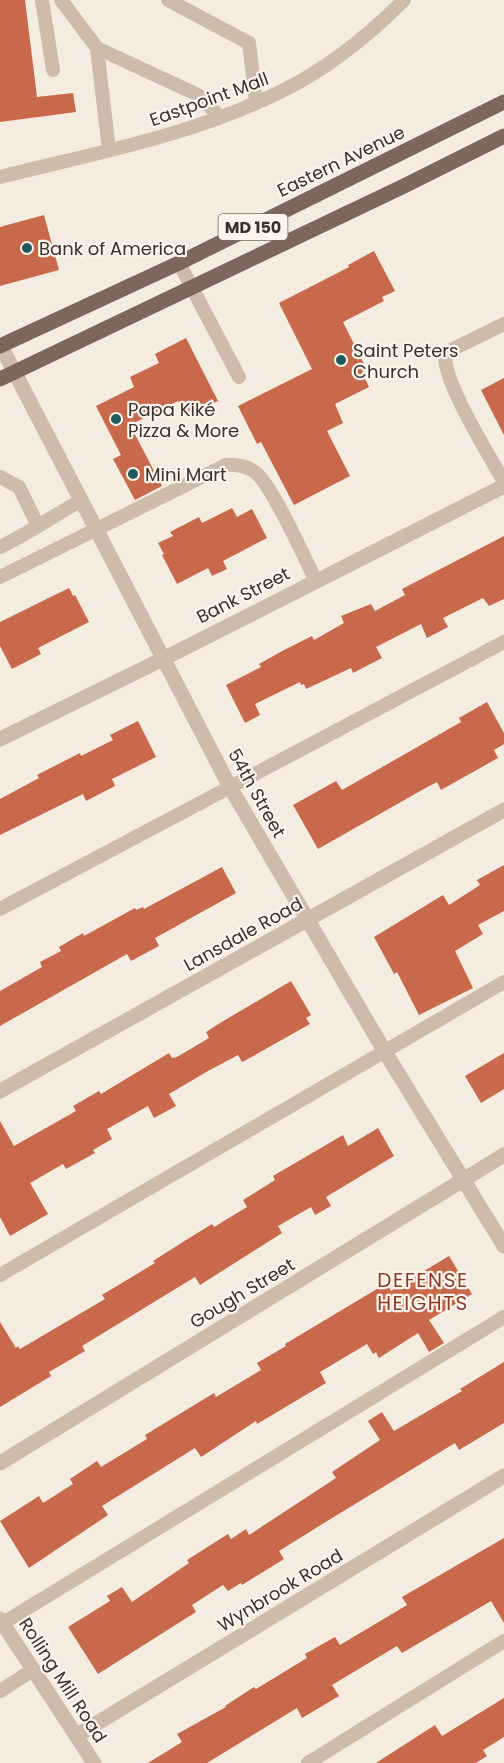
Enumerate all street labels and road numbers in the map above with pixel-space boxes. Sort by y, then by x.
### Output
street label: Eastpoint Mall [146,66,272,132]
street label: Eastern Avenue [273,119,409,203]
road number: MD 150 [218,214,288,240]
street label: Bank Street [192,561,294,629]
street label: 54th Street [222,744,292,842]
street label: Lansdale Road [179,891,307,977]
street label: Gough Street [185,1252,299,1334]
street label: Wynbrook Road [213,1543,347,1637]
street label: Rolling Mill Road [13,1613,113,1747]

